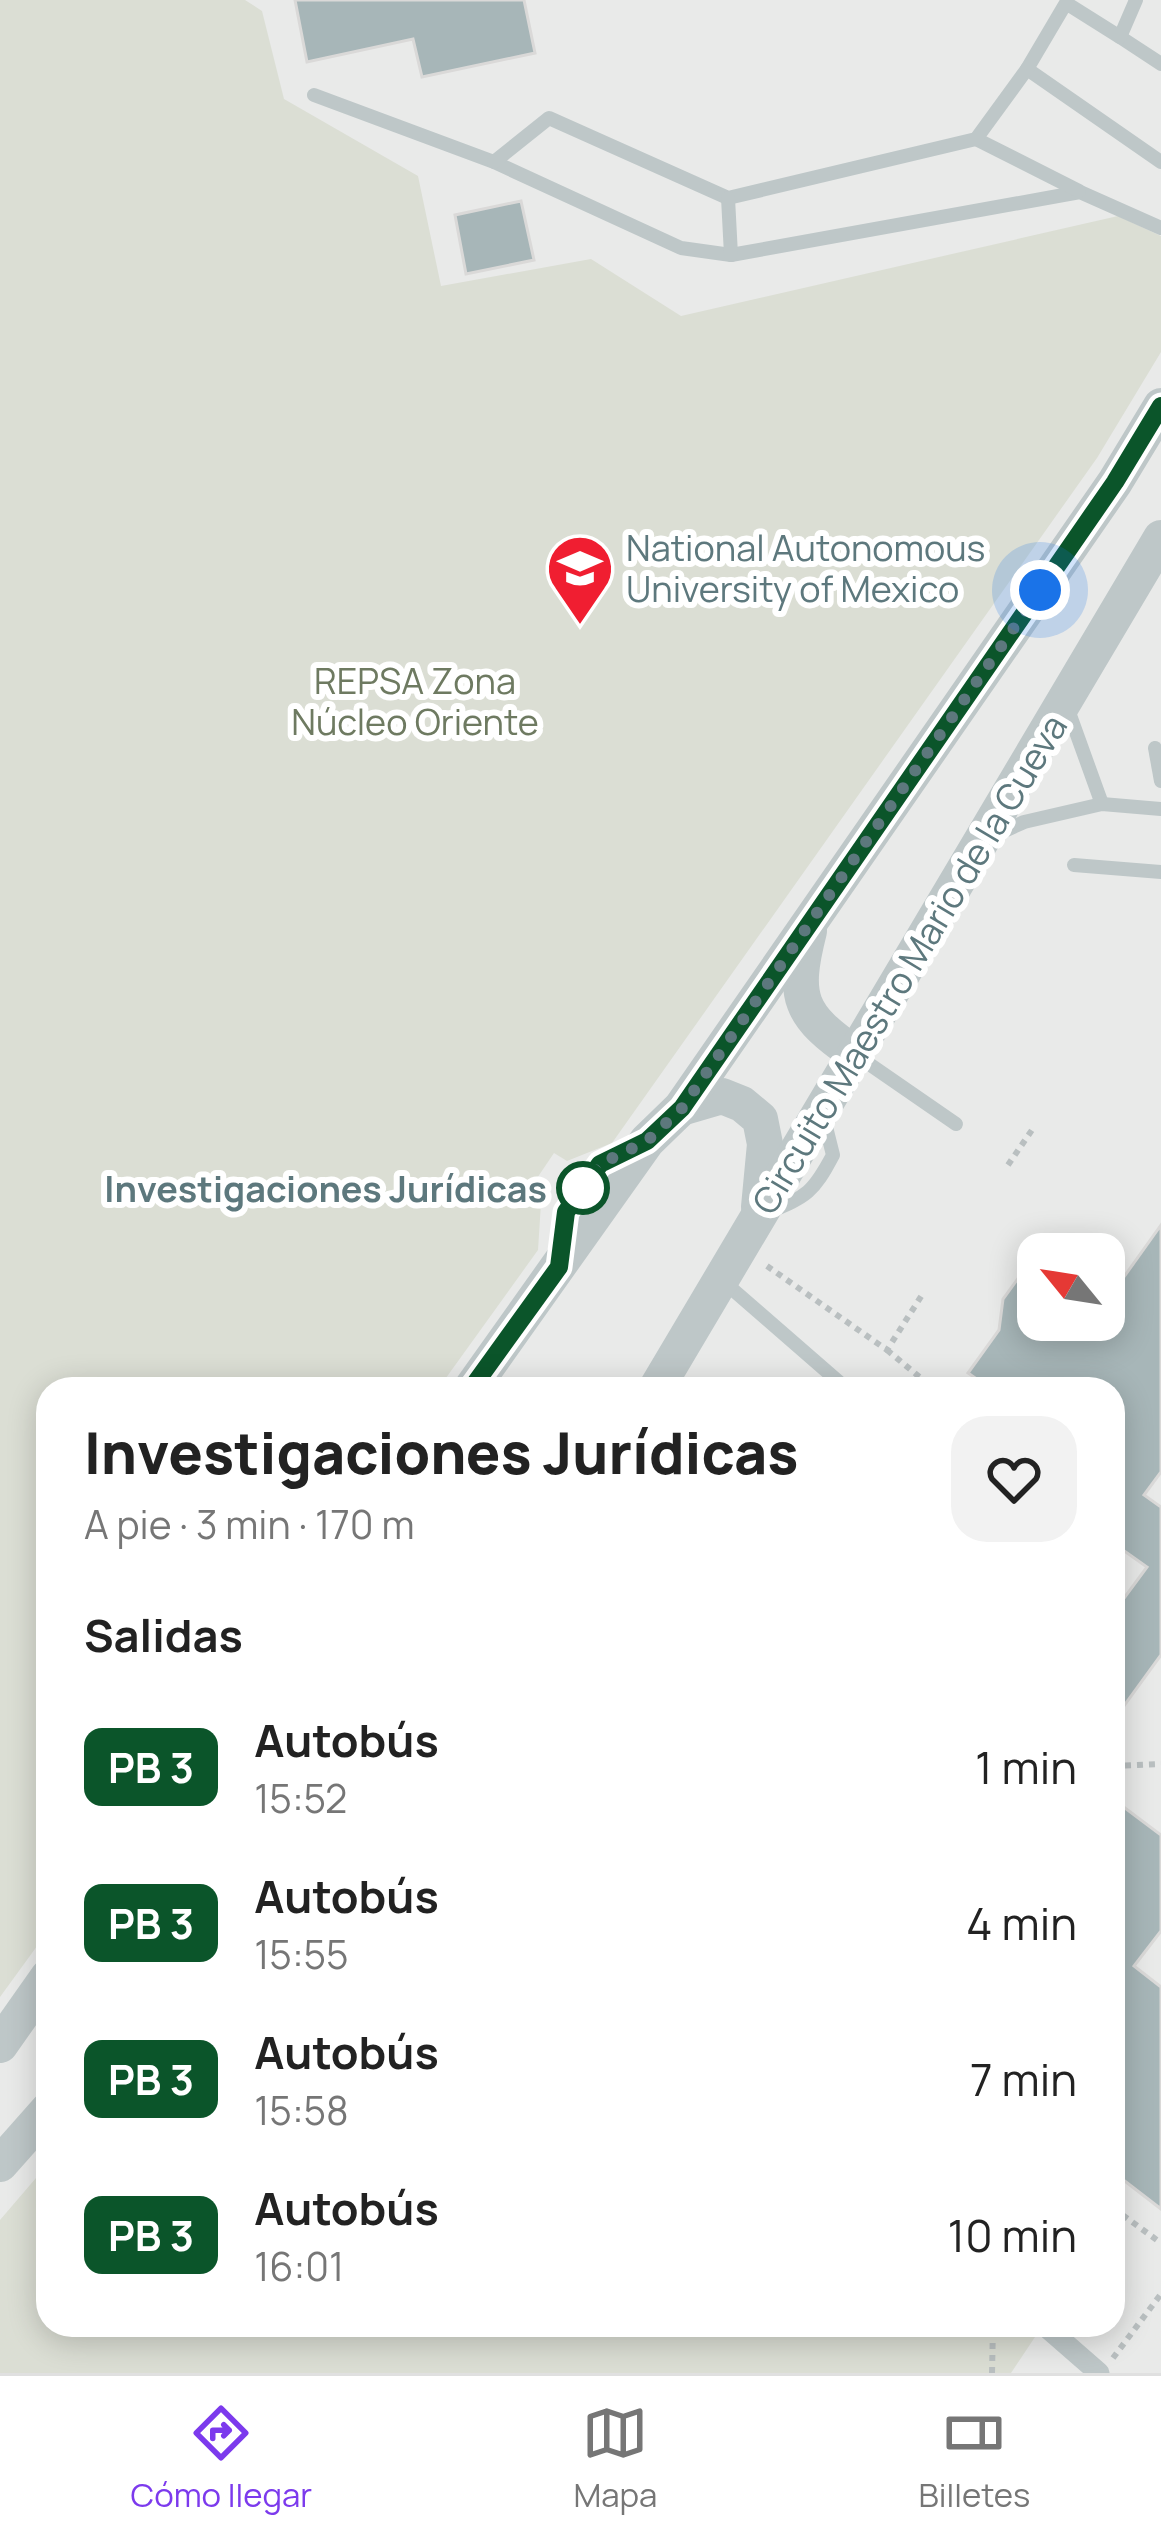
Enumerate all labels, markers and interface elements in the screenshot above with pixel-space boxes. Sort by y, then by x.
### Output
place label: National Autonomous University of Mexico [626,523,985,613]
school or university icon: National Autonomous University of Mexico [545,533,615,627]
your location [1010,560,1070,620]
park label: REPSA Zona Núcleo Oriente [291,656,539,746]
street label: Circuito Maestro Mario de la Cueva [740,705,1078,1223]
marker: Investigaciones Jurídicas [558,1163,608,1213]
place label: Investigaciones Jurídicas [104,1164,547,1213]
north arrow [1017,1233,1125,1341]
map controls [1017,1233,1125,1341]
text: Investigaciones Jurídicas [84,1413,799,1491]
button: heart [951,1416,1077,1542]
text: A pie · 3 min · 170 m [84,1497,415,1551]
text: Salidas [84,1604,243,1666]
text: Autobús [254,1709,439,1771]
text: 1 min [975,1736,1077,1798]
text: PB 3 [108,1738,194,1796]
text: 15:52 [254,1771,347,1825]
text: Autobús [254,1865,439,1927]
text: 4 min [966,1892,1077,1954]
text: PB 3 [108,1894,194,1952]
text: 15:55 [254,1927,349,1981]
text: Autobús [254,2021,439,2083]
text: 7 min [970,2048,1077,2110]
text: PB 3 [108,2050,194,2108]
text: 15:58 [254,2083,349,2137]
text: Autobús [254,2177,439,2239]
text: 10 min [948,2204,1077,2266]
text: PB 3 [108,2206,194,2264]
text: 16:01 [254,2239,344,2293]
tab: Cómo llegar [131,2400,312,2517]
tab: Mapa [573,2400,657,2517]
tab: Billetes [919,2400,1030,2517]

